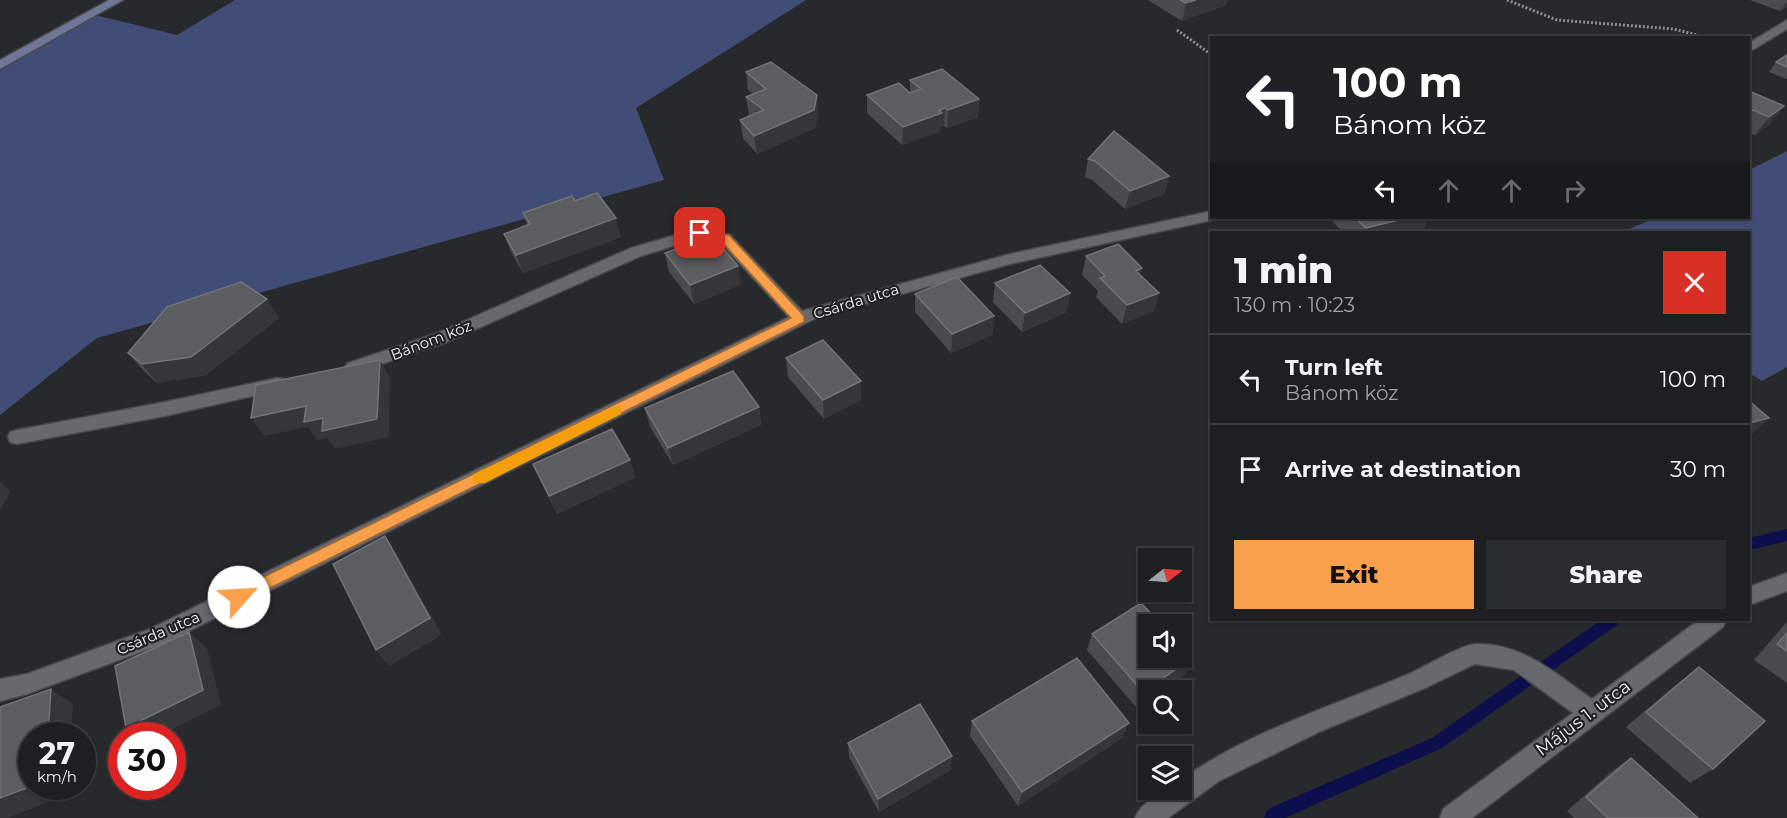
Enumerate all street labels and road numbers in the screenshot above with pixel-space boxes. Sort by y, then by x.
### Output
street label: Csárda utca [811,279,901,323]
street label: Bánom köz [388,316,474,364]
street label: Csárda utca [114,607,202,659]
street label: Május 1. utca [1531,675,1635,761]

